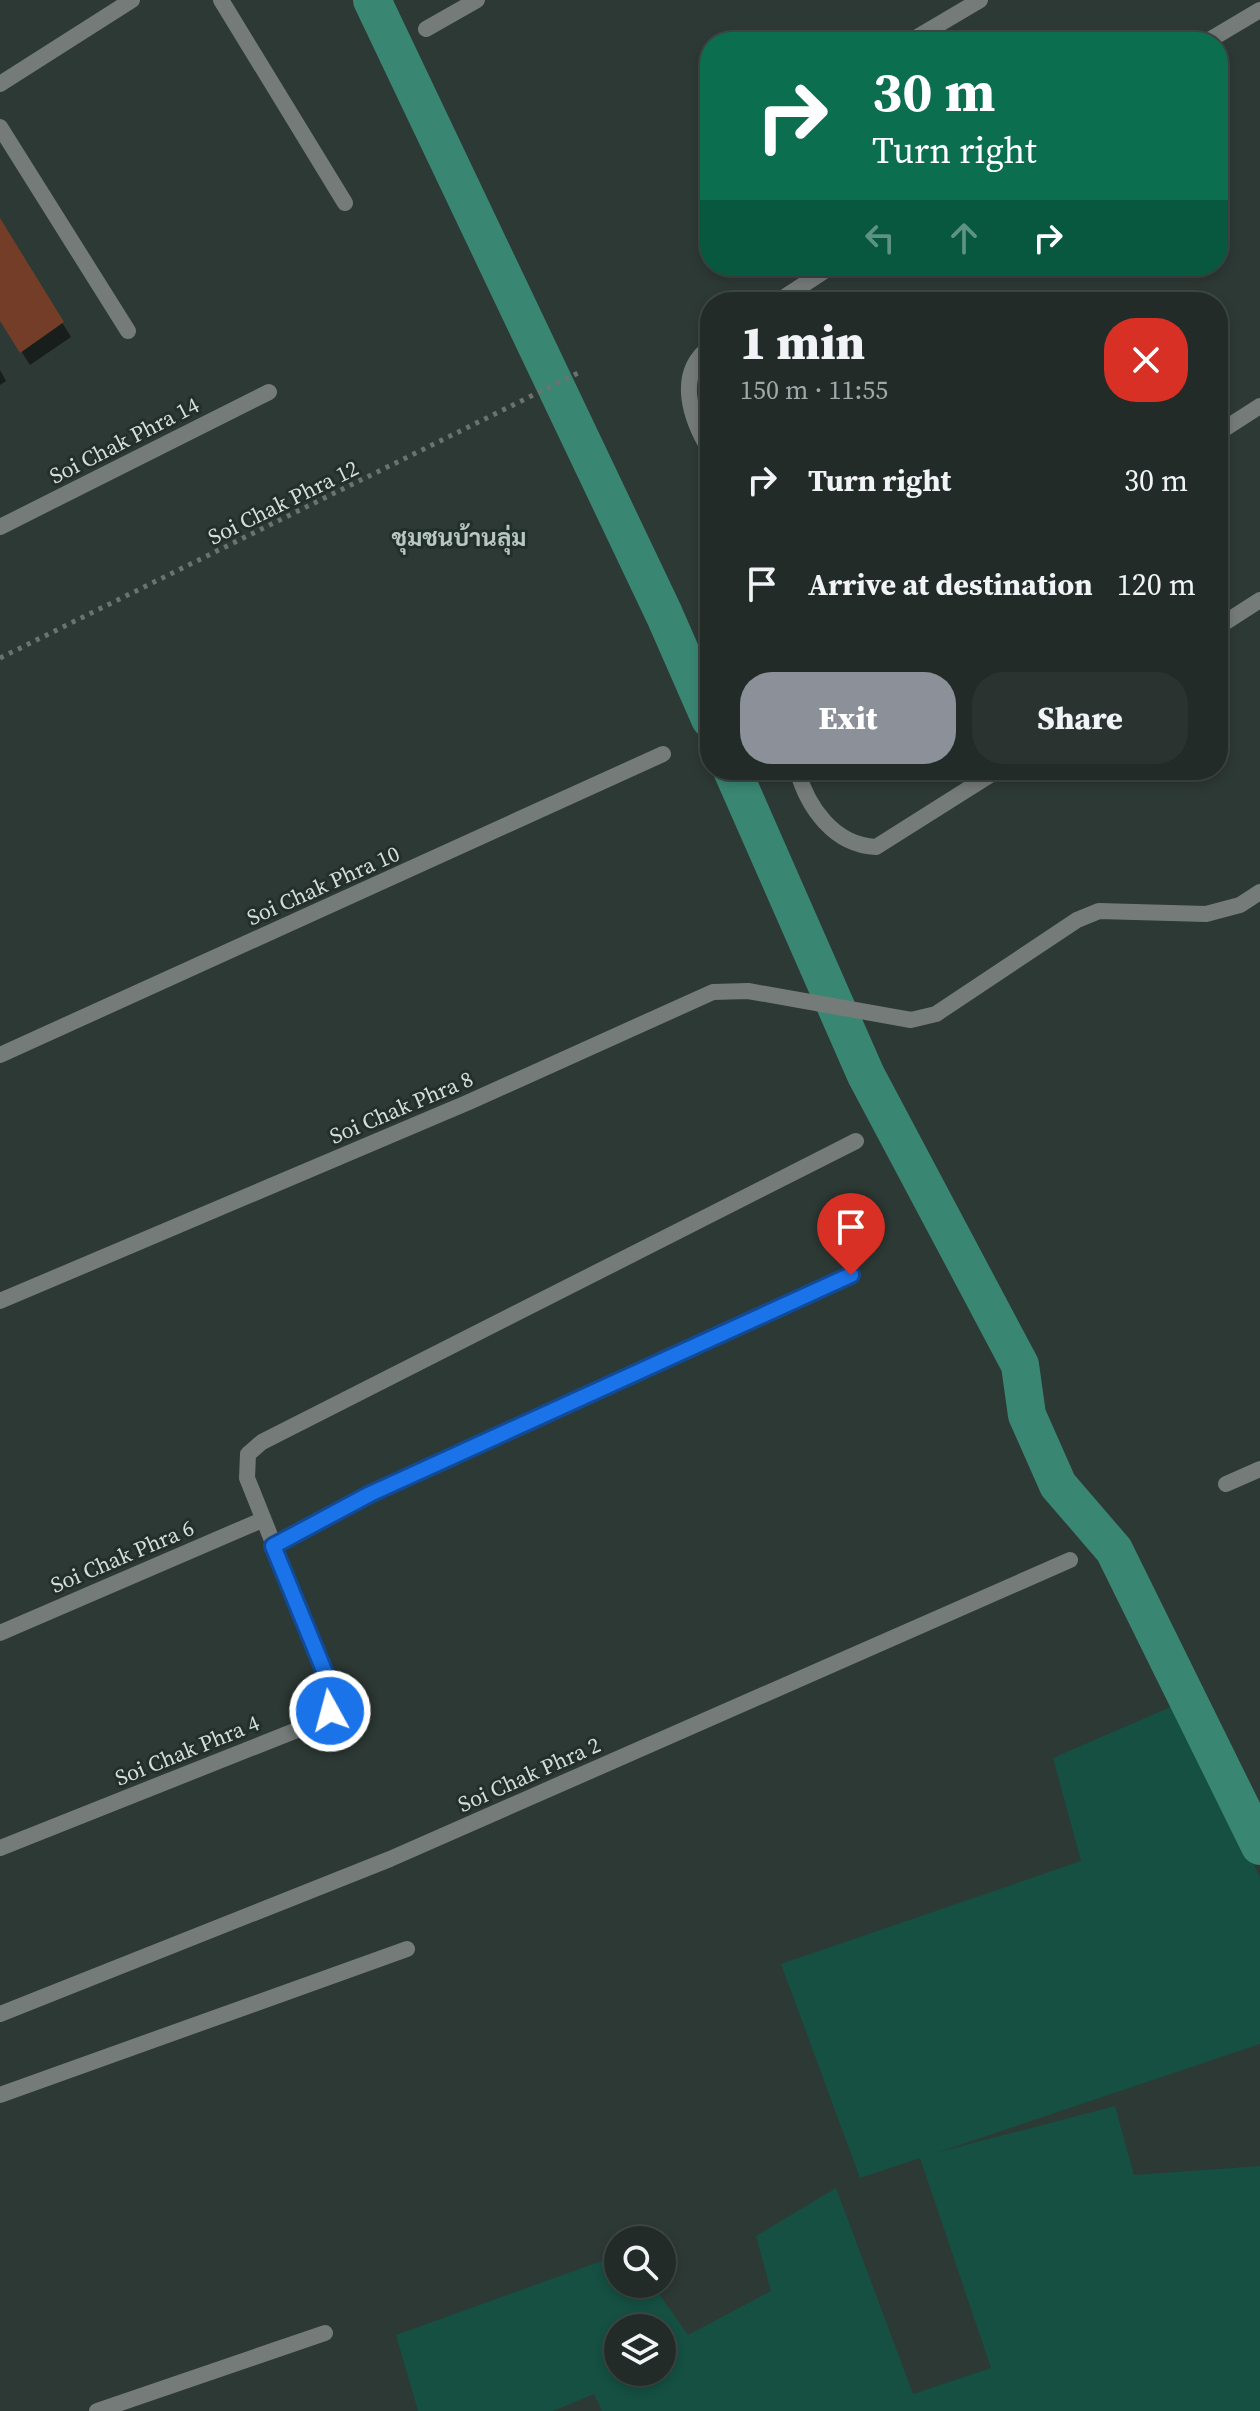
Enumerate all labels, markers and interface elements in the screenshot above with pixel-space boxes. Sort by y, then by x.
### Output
text: 30 m [872,53,995,130]
icon: right [740,64,844,168]
text: Turn right [872,126,1037,175]
icon: left [858,216,902,260]
icon: ahead [942,216,986,260]
icon: right [1026,216,1070,260]
text: 1 min [740,309,865,375]
button: close [1104,318,1188,402]
text: 150 m · 11:55 [740,372,888,408]
street label: Soi Chak Phra 14 [44,389,204,491]
street label: Soi Chak Phra 12 [203,453,363,551]
icon: right [740,458,784,502]
text: Turn right [808,460,951,501]
text: 30 m [1124,460,1188,501]
district label: ชุมชนบ้านลุ่ม [392,521,526,555]
icon: arrive [740,562,784,606]
text: Arrive at destination [808,564,1093,605]
text: 120 m [1117,564,1196,605]
button: Exit [740,672,956,764]
button: Share [972,672,1188,764]
street label: Soi Chak Phra 10 [242,838,404,932]
street label: Soi Chak Phra 8 [325,1063,477,1151]
pin [817,1193,885,1275]
icon: arrive [829,1205,873,1249]
street label: Soi Chak Phra 6 [46,1512,198,1600]
position arrow [288,1669,372,1753]
street label: Soi Chak Phra 4 [110,1707,264,1793]
street label: Soi Chak Phra 2 [453,1729,605,1819]
map controls [604,2226,676,2386]
button: search [604,2226,676,2298]
button: layers [604,2314,676,2386]

